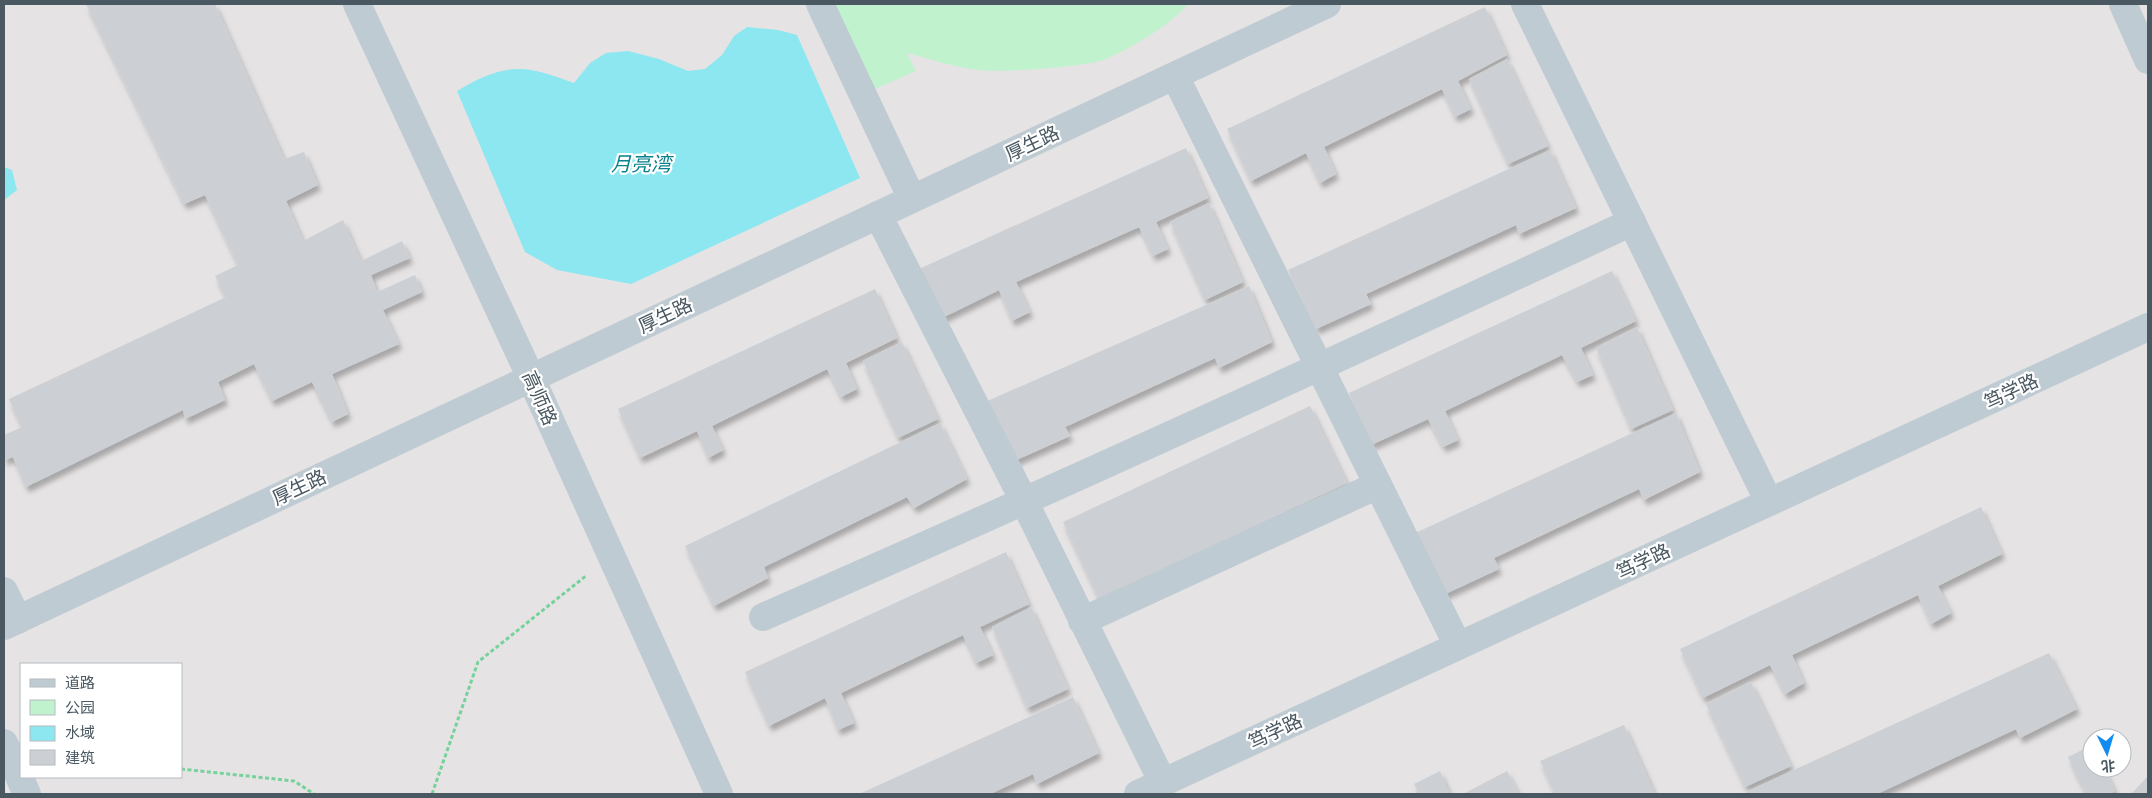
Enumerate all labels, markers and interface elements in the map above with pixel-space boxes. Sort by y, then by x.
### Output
street label: 厚生路 [1002,123,1062,165]
water label: 月亮湾 [611,153,674,175]
street label: 厚生路 [635,295,695,337]
street label: 高师路 [518,368,561,429]
street label: 笃学路 [1981,370,2041,413]
street label: 厚生路 [269,467,329,509]
street label: 笃学路 [1613,540,1673,583]
legend [20,663,182,778]
text: 道路 [65,675,95,691]
text: 公园 [65,700,95,716]
street label: 笃学路 [1245,710,1305,753]
text: 水域 [65,725,95,741]
north arrow [2082,728,2132,778]
text: 建筑 [65,750,95,766]
text: 北 [2100,757,2116,774]

